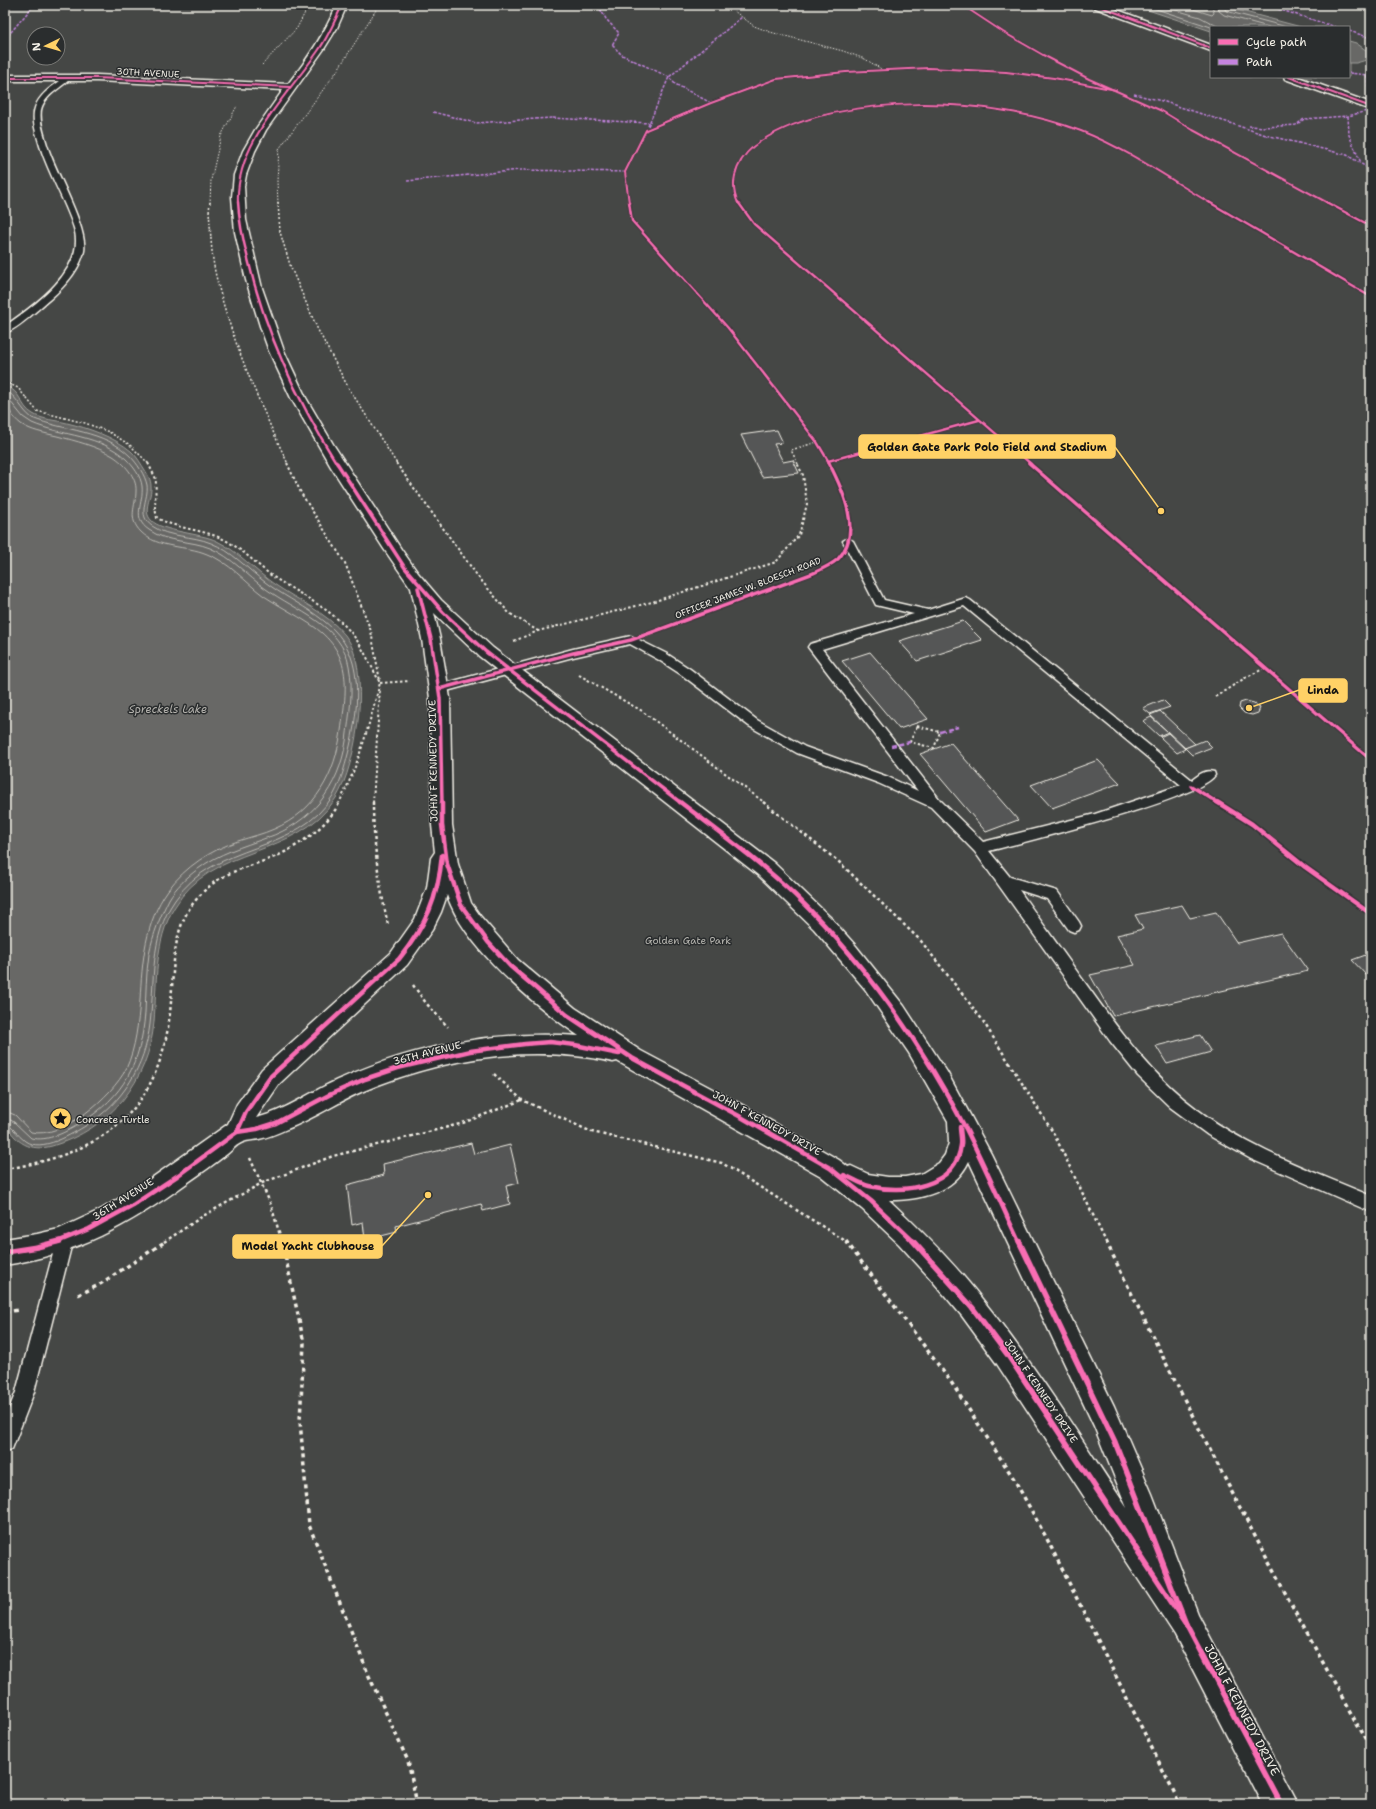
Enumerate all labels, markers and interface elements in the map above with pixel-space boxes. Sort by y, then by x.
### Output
north arrow [26,26,66,66]
legend [1210,26,1350,78]
text: Cycle path [1246,34,1307,50]
text: N [29,42,44,52]
text: Path [1246,54,1272,70]
street label: 30TH AVENUE [116,65,180,81]
callout: Golden Gate Park Polo Field and Stadium [859,435,1115,458]
text: Golden Gate Park Polo Field and Stadium [867,440,1107,455]
street label: OFFICER JAMES W. BLOESCH ROAD [673,555,823,621]
callout: Linda [1299,679,1347,702]
text: Linda [1307,683,1339,698]
street label: JOHN F KENNEDY DRIVE [425,700,441,822]
water label: Spreckels Lake [129,702,207,717]
park label: Golden Gate Park [645,934,731,947]
street label: 36TH AVENUE [392,1038,462,1068]
street label: JOHN F KENNEDY DRIVE [710,1088,824,1158]
place icon: Concrete Turtle [48,1106,74,1132]
place label: Concrete Turtle [76,1113,150,1126]
street label: 36TH AVENUE [90,1175,156,1223]
callout: Model Yacht Clubhouse [233,1235,382,1258]
text: Model Yacht Clubhouse [242,1239,375,1254]
street label: JOHN F KENNEDY DRIVE [1001,1337,1081,1445]
street label: JOHN F KENNEDY DRIVE [1201,1641,1283,1779]

